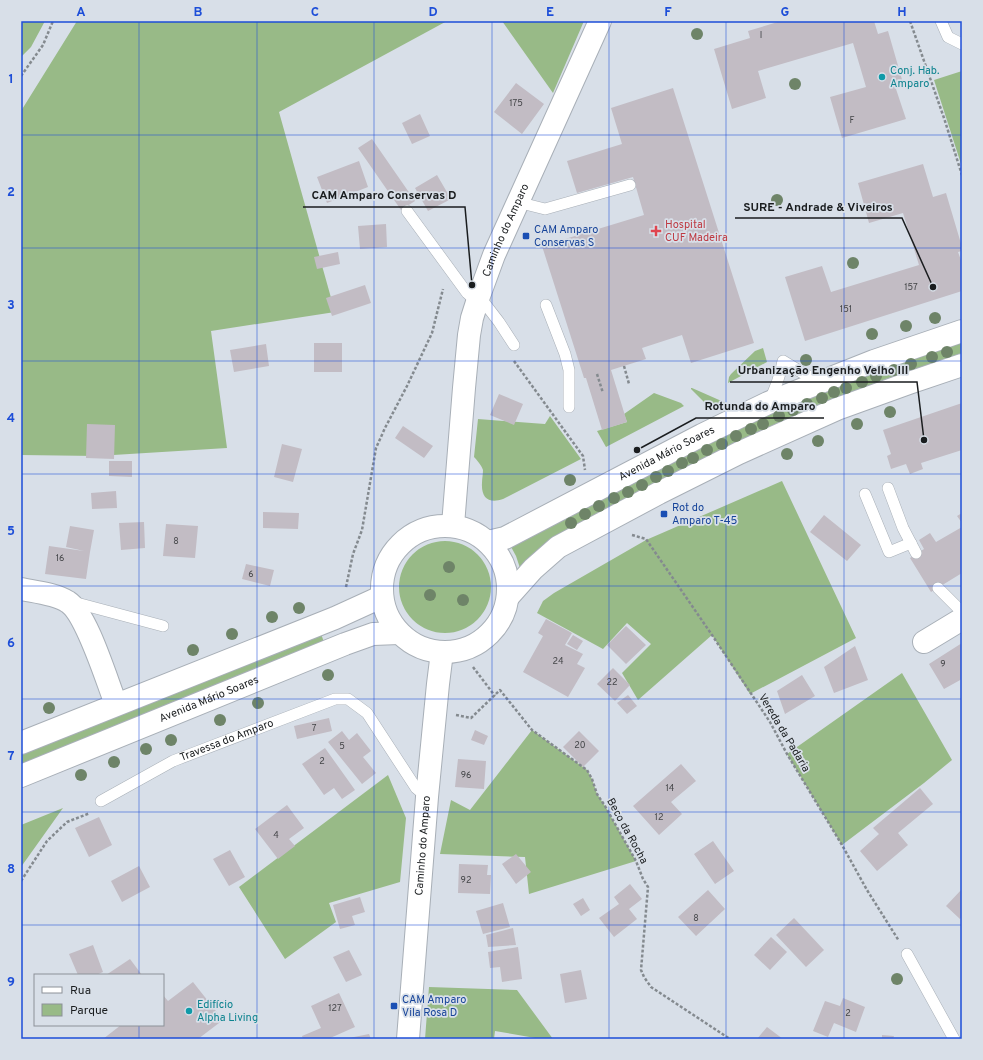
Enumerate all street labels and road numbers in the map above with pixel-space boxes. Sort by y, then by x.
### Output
street label: Caminho do Amparo [480,182,532,279]
street label: Avenida Mário Soares [616,423,717,484]
street label: Avenida Mário Soares [157,673,261,726]
street label: Vereda da Padaria [755,691,813,775]
street label: Travessa do Amparo [178,716,276,765]
street label: Caminho do Amparo [412,795,434,896]
street label: Beco da Rocha [603,796,651,867]

